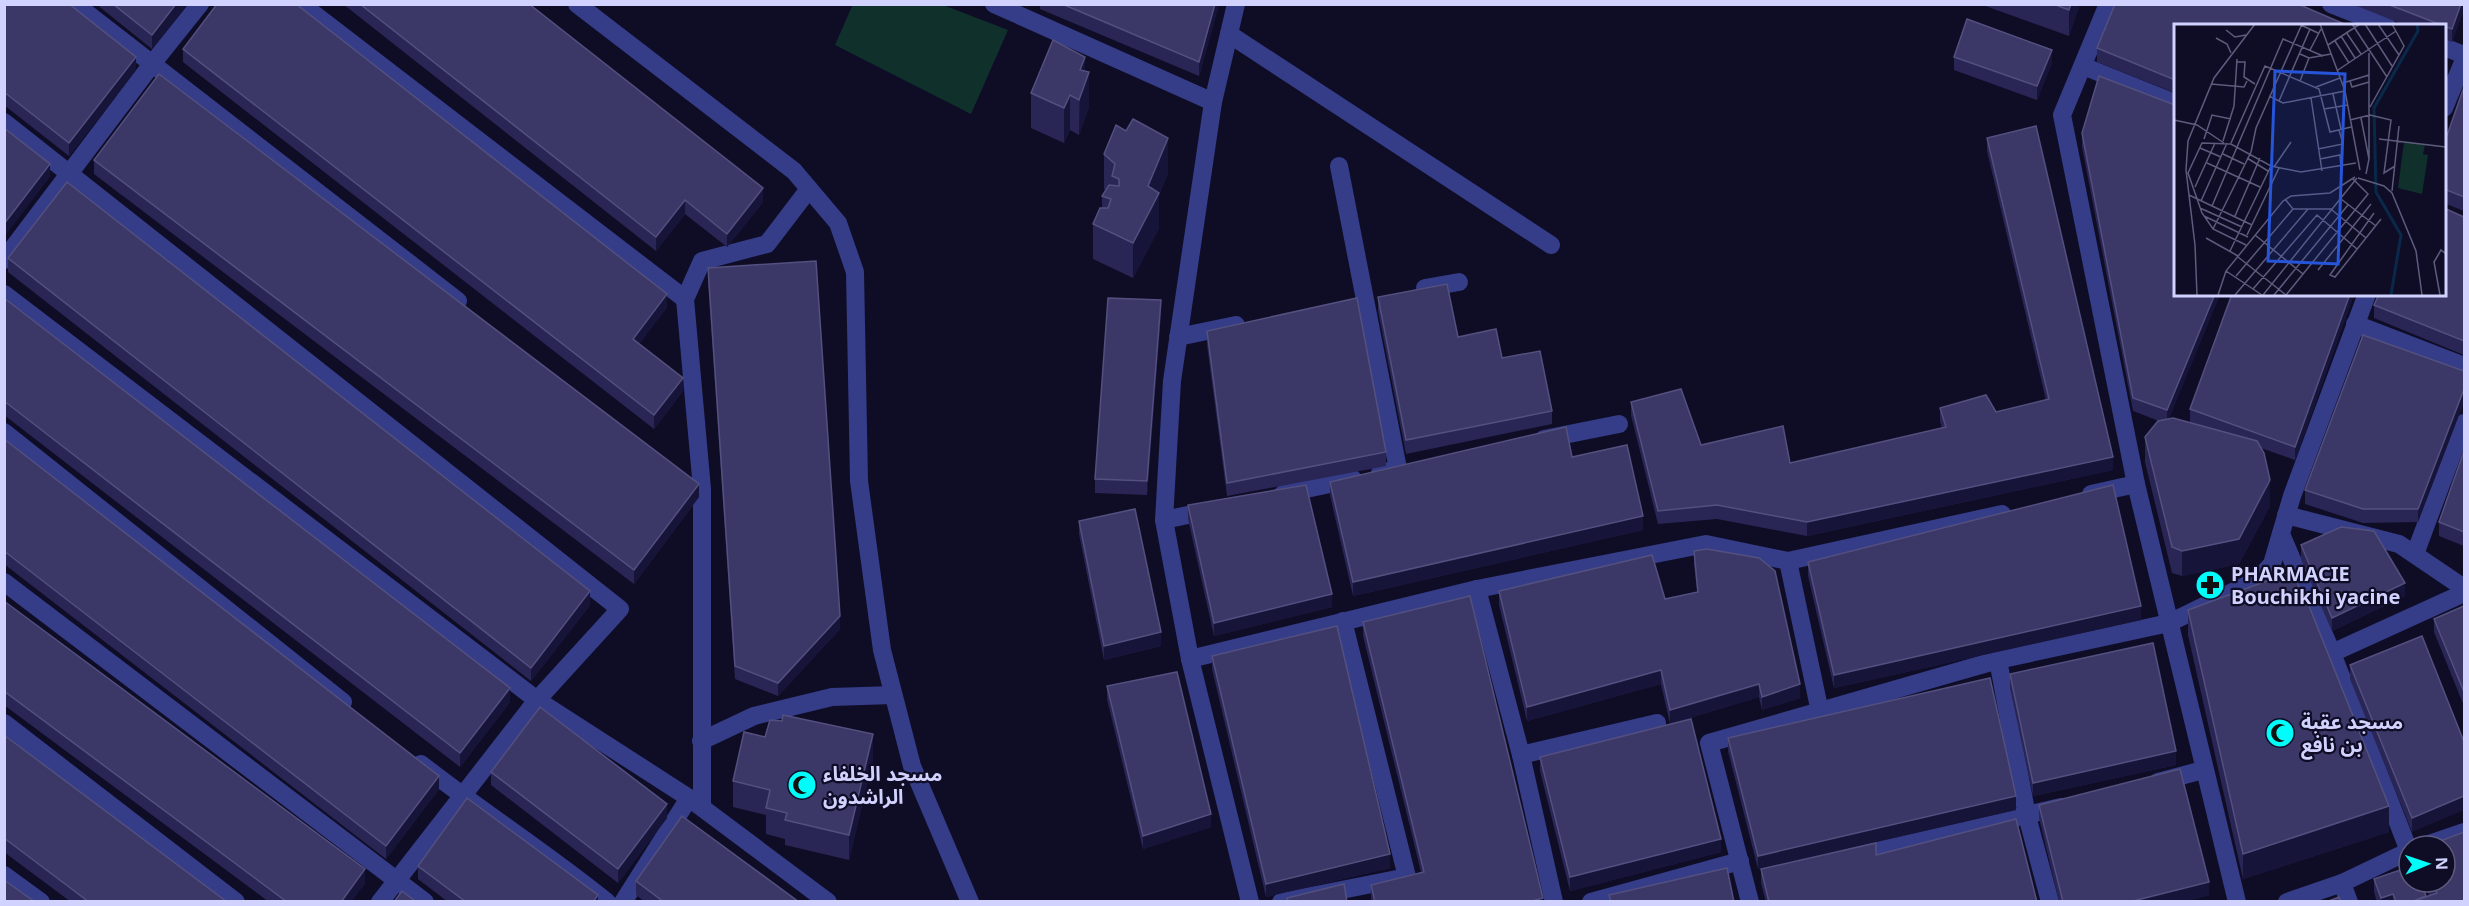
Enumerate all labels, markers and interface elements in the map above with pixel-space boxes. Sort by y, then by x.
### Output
inset map [2174,24,2445,296]
place label: PHARMACIE Bouchikhi yacine [2231,560,2400,610]
pharmacy icon: PHARMACIE Bouchikhi yacine [2194,569,2226,601]
place label: مسجد عقبة بن نافع [2301,708,2403,760]
mosque icon: مسجد عقبة بن نافع [2264,717,2296,749]
place label: مسجد الخلفاء الراشدون [823,760,942,810]
mosque icon: مسجد الخلفاء الراشدون [786,769,818,801]
north arrow [2397,834,2457,894]
text: N [2431,857,2453,870]

